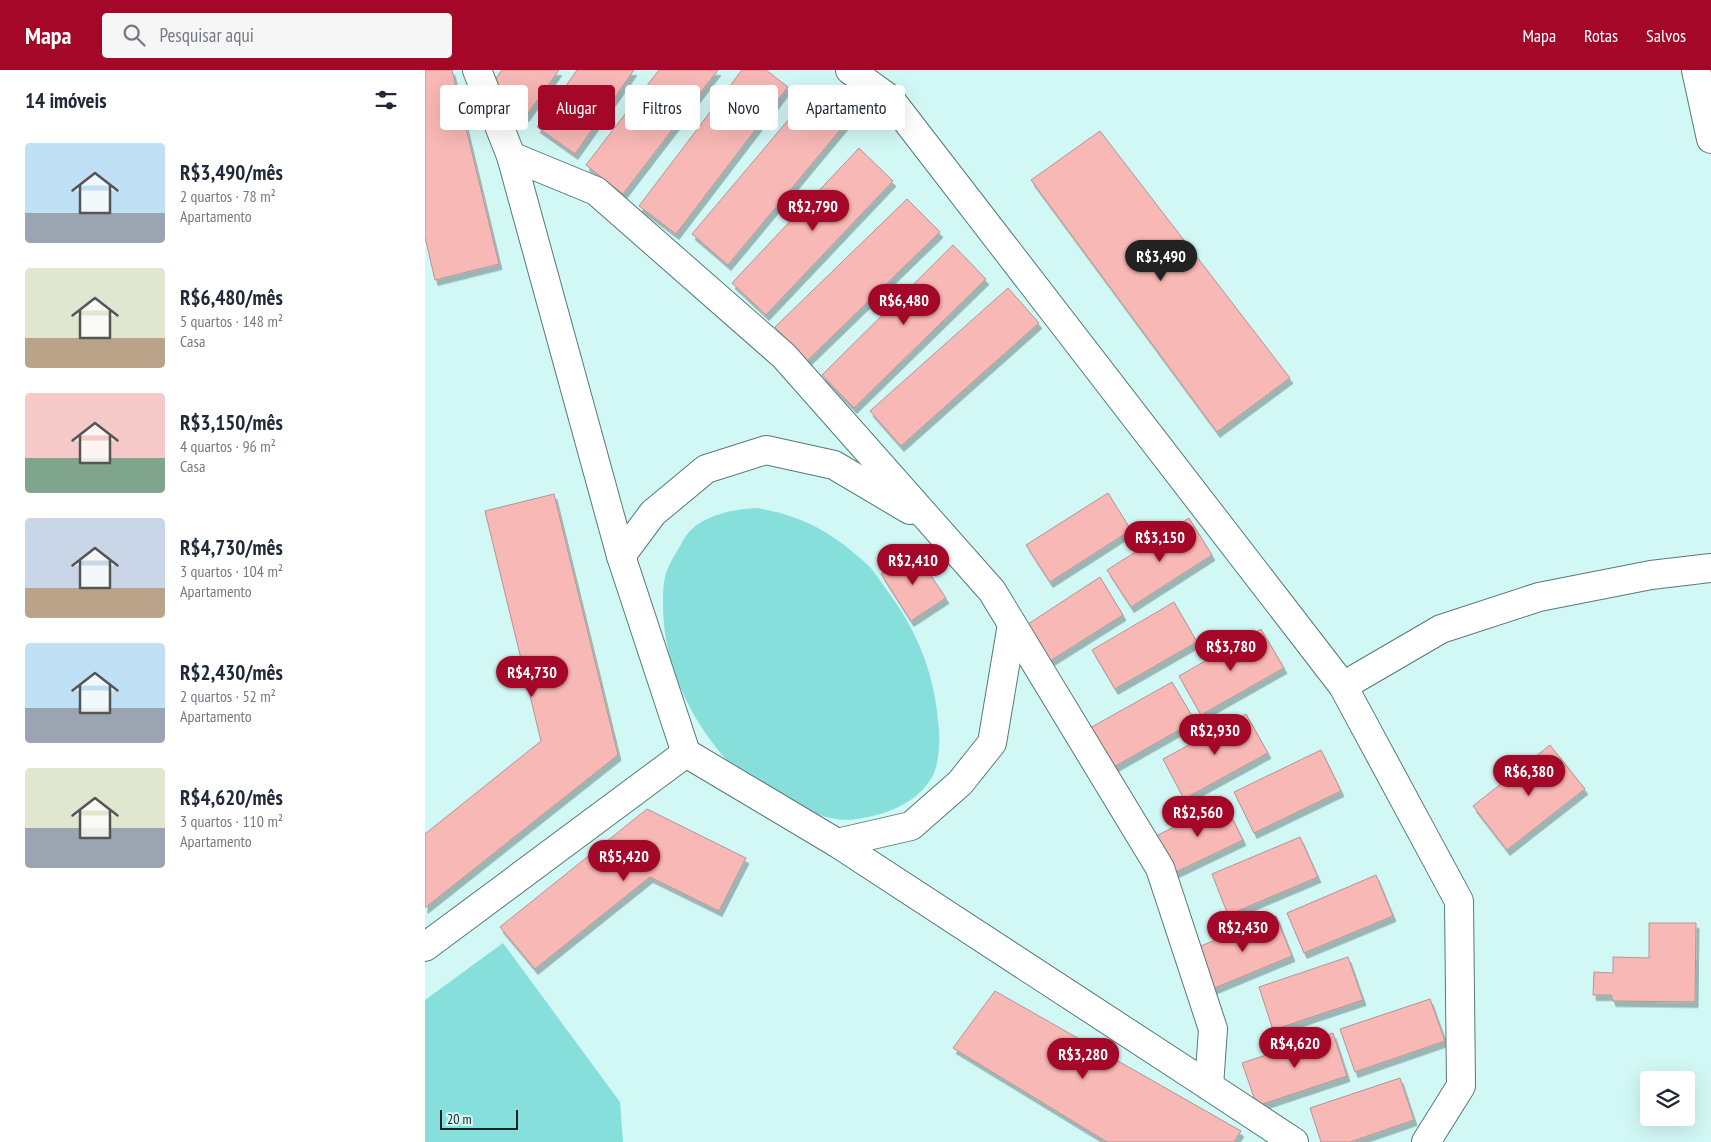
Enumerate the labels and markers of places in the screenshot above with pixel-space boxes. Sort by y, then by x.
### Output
pin: R$2,790 [767,190,859,232]
pin: R$3,490 [1115,240,1207,282]
pin: R$6,480 [858,284,950,326]
pin: R$3,150 [1114,520,1206,563]
pin: R$2,410 [867,544,959,586]
pin: R$3,780 [1185,630,1277,672]
pin: R$4,730 [486,656,578,698]
pin: R$2,930 [1169,714,1261,756]
pin: R$6,380 [1483,754,1575,797]
pin: R$2,560 [1152,796,1244,838]
pin: R$5,420 [578,840,670,882]
pin: R$2,430 [1197,910,1289,953]
pin: R$4,620 [1249,1026,1341,1069]
pin: R$3,280 [1037,1038,1129,1080]

